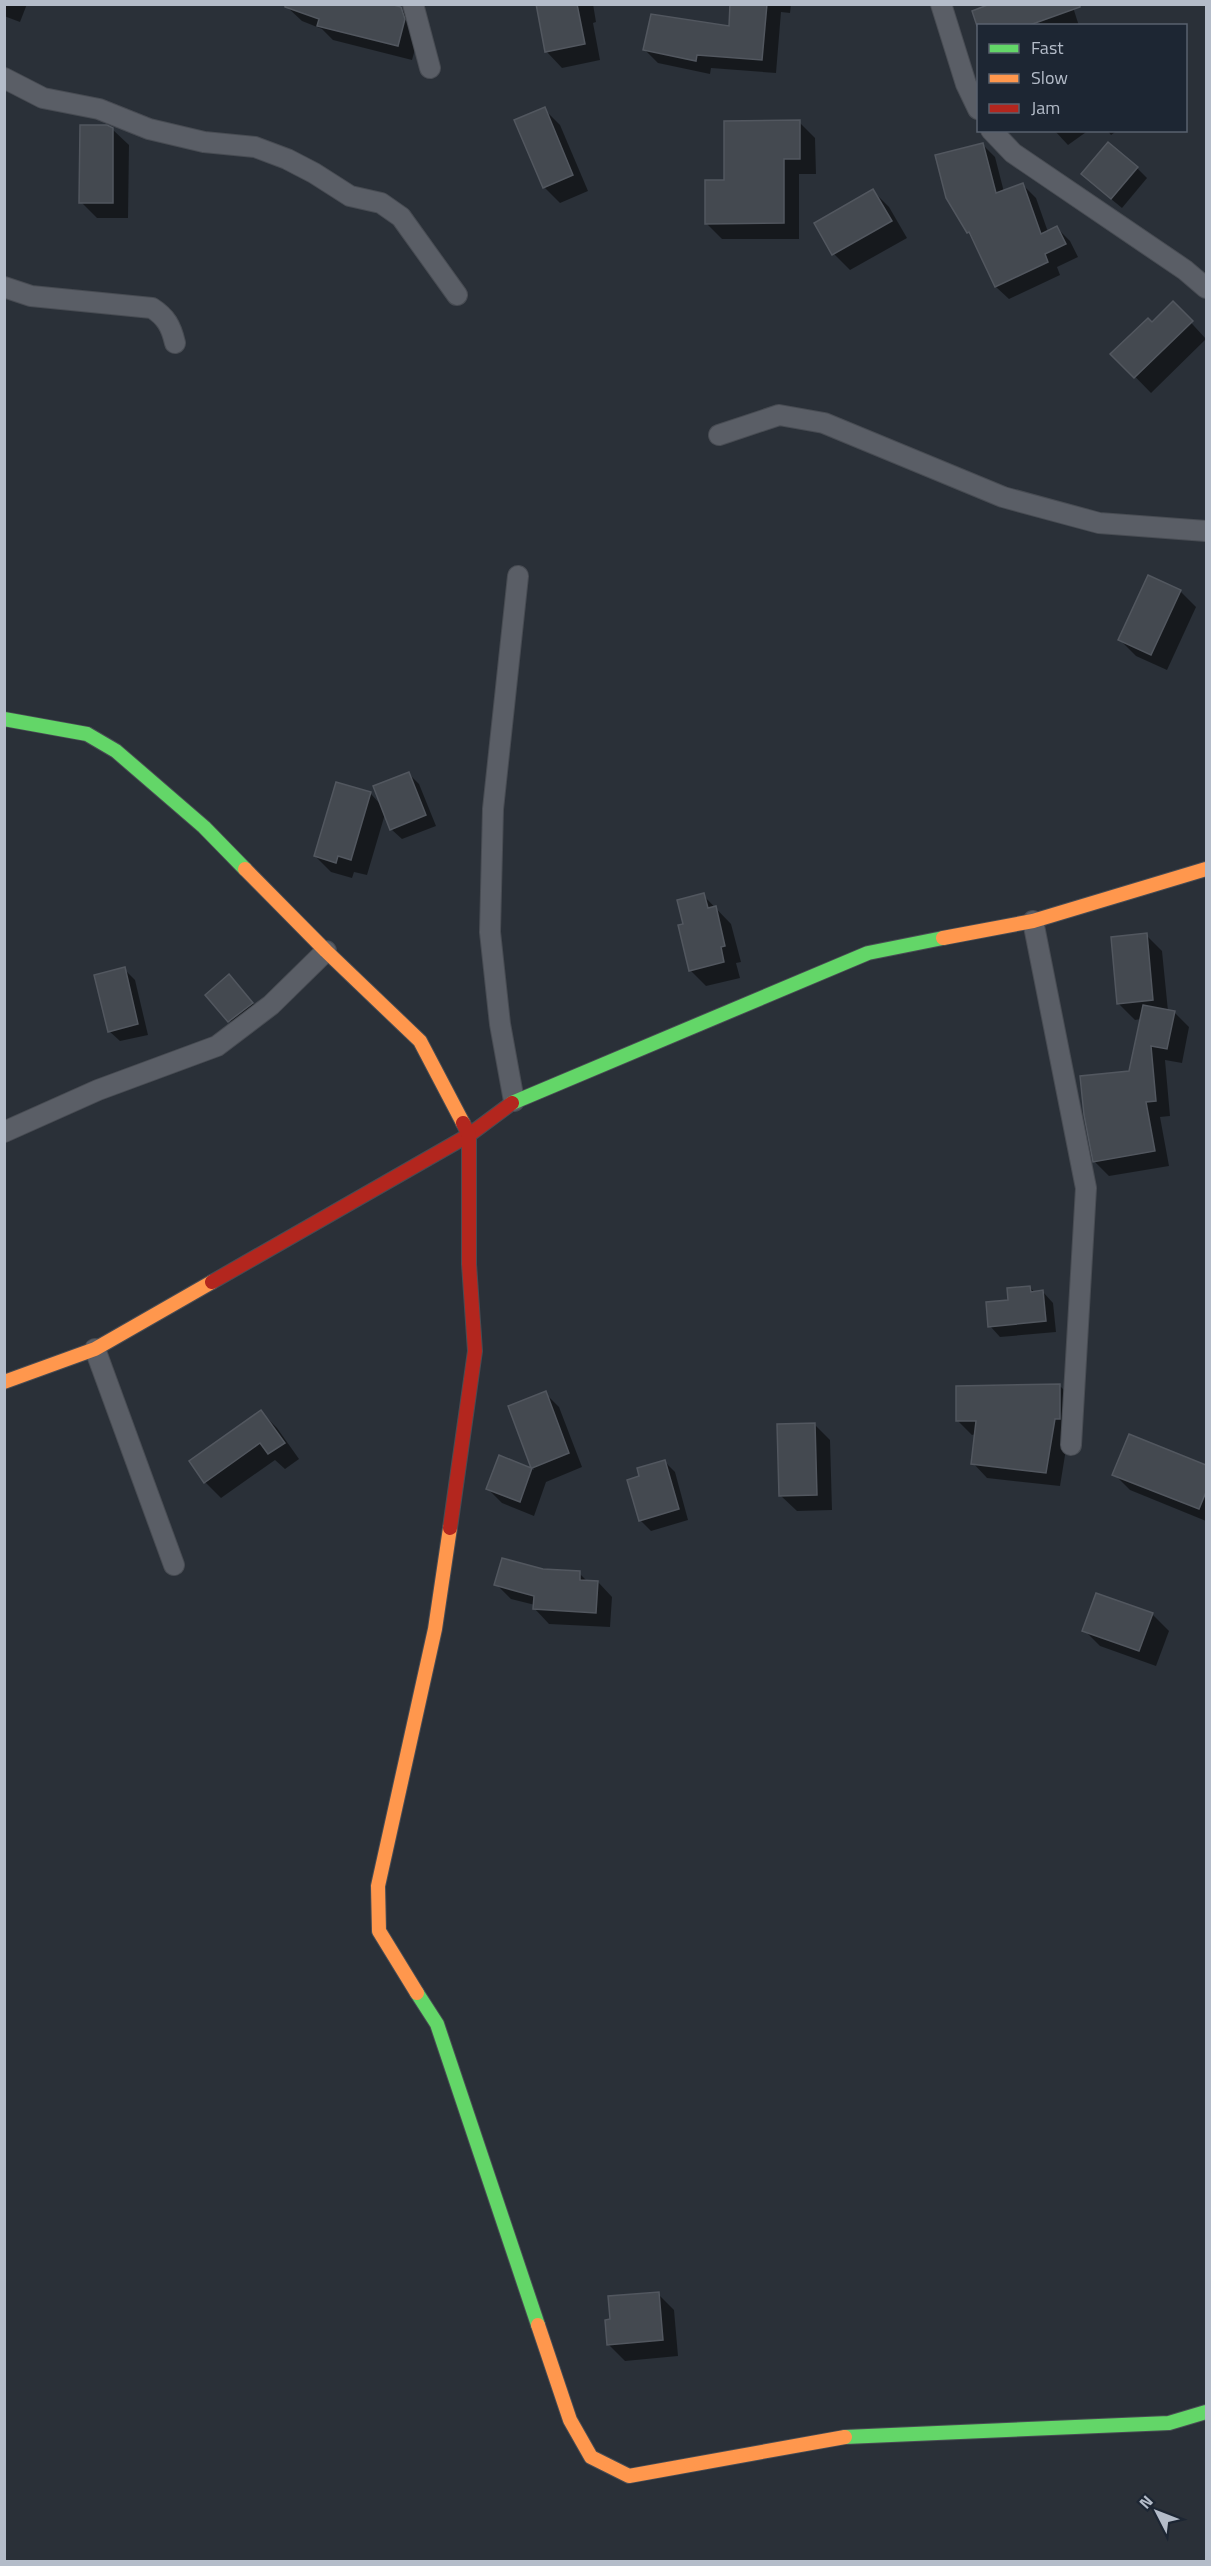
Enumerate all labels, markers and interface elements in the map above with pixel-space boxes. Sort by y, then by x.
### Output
legend [977,24,1187,132]
text: Fast [1031,34,1064,61]
text: Slow [1031,64,1068,91]
text: Jam [1031,94,1060,121]
north arrow [1127,2482,1187,2542]
text: N [1133,2490,1158,2514]

